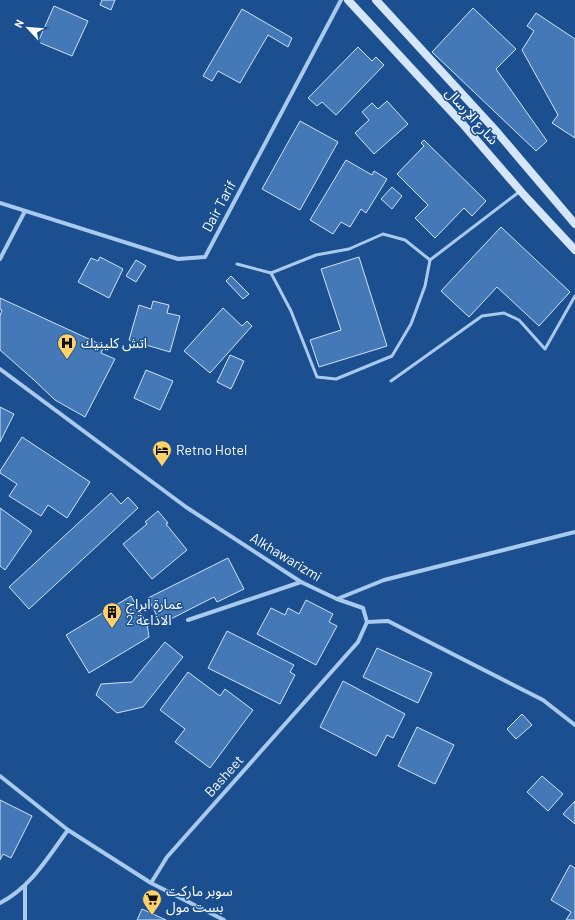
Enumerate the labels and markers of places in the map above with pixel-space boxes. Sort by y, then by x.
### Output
hospital icon: اتش كلينيك [56,332,78,360]
place label: اتش كلينيك [81,334,147,352]
hotel icon: Retno Hotel [151,439,173,467]
place label: Retno Hotel [176,441,247,458]
place label: عمارة ابراج الاذاعة 2 [126,595,183,628]
building icon: عمارة ابراج الاذاعة 2 [101,601,123,629]
place label: سوبر ماركت بست مول [166,882,233,916]
supermarket icon: سوبر ماركت بست مول [141,888,163,916]

